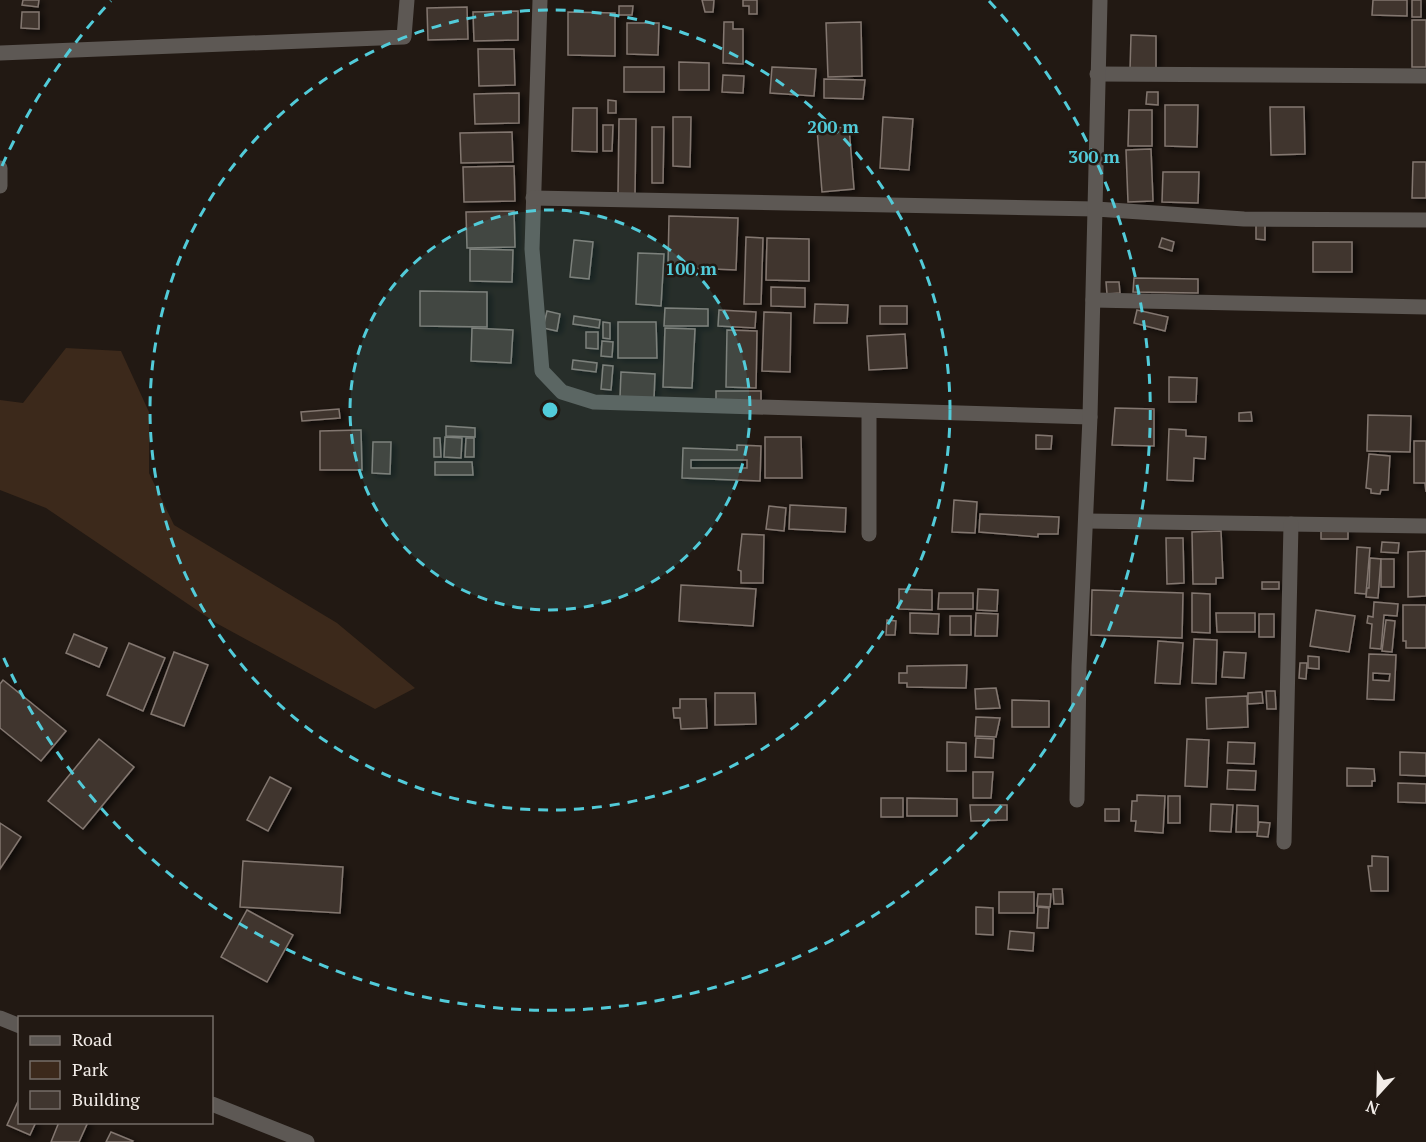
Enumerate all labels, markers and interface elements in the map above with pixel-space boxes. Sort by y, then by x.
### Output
text: 200 m [807,114,859,138]
text: 300 m [1068,144,1120,168]
text: 100 m [665,256,717,280]
centre of rings [540,400,560,420]
legend [18,1016,213,1124]
text: Road [72,1027,112,1051]
text: Park [72,1057,109,1081]
north arrow [1348,1064,1408,1124]
text: Building [72,1087,140,1111]
text: N [1363,1095,1382,1120]

